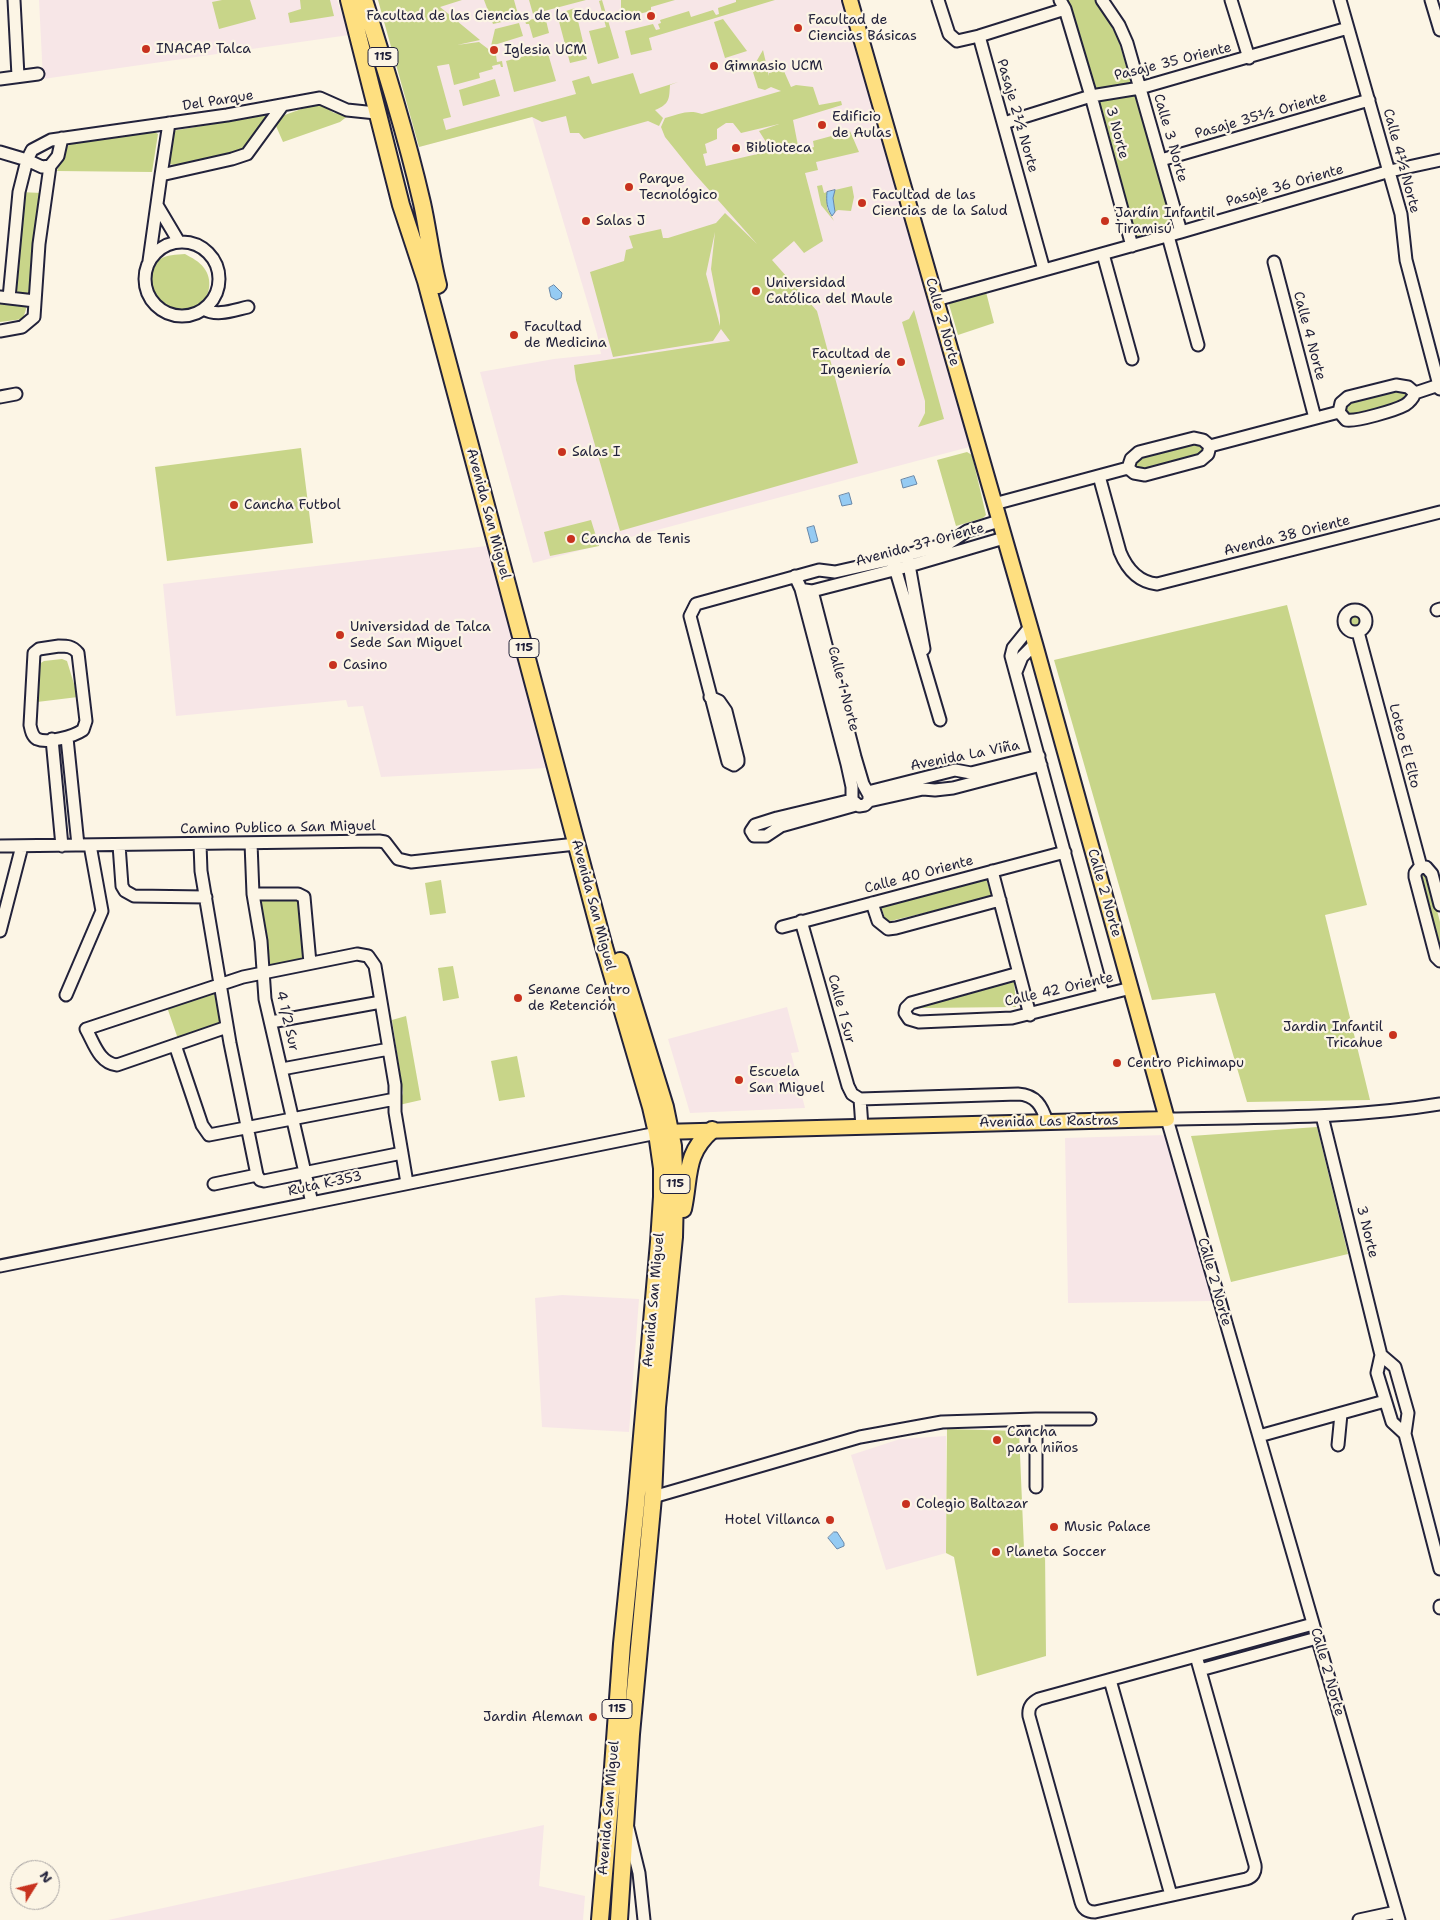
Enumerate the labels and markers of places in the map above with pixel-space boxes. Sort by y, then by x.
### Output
place label: Facultad de las Ciencias de la Educacion [366,8,641,24]
marker: Facultad de las Ciencias de la Educacion [645,10,657,22]
place label: Facultad de Ciencias Básicas [808,12,917,44]
marker: Facultad de Ciencias Básicas [792,22,804,34]
place label: INACAP Talca [156,41,251,57]
place label: Iglesia UCM [504,42,587,58]
marker: INACAP Talca [140,43,152,55]
marker: Iglesia UCM [488,44,500,56]
place label: Gimnasio UCM [724,58,823,74]
marker: Gimnasio UCM [708,60,720,72]
place label: Edificio de Aulas [832,109,892,142]
marker: Edificio de Aulas [816,119,828,131]
place label: Biblioteca [746,140,812,156]
marker: Biblioteca [730,142,742,154]
place label: Parque Tecnológico [639,171,717,203]
marker: Parque Tecnológico [623,181,635,193]
place label: Facultad de las Ciencias de la Salud [872,187,1008,220]
marker: Facultad de las Ciencias de la Salud [856,197,868,209]
place label: Jardín Infantil Tiramisú [1115,205,1215,238]
place label: Salas J [596,213,645,229]
marker: Salas J [580,215,592,227]
marker: Jardín Infantil Tiramisú [1099,215,1111,227]
place label: Universidad Católica del Maule [766,275,893,308]
marker: Universidad Católica del Maule [750,285,762,297]
place label: Facultad de Medicina [524,319,607,352]
marker: Facultad de Medicina [508,329,520,341]
place label: Facultad de Ingeniería [812,346,891,378]
marker: Facultad de Ingeniería [895,356,907,368]
place label: Salas I [572,444,621,460]
marker: Salas I [556,446,568,458]
place label: Cancha Futbol [244,497,341,513]
marker: Cancha Futbol [228,499,240,511]
place label: Cancha de Tenis [581,531,691,547]
marker: Cancha de Tenis [565,533,577,545]
place label: Universidad de Talca Sede San Miguel [350,619,491,652]
marker: Universidad de Talca Sede San Miguel [334,629,346,641]
place label: Casino [343,657,387,673]
marker: Casino [327,659,339,671]
place label: Sename Centro de Retención [528,982,630,1014]
marker: Sename Centro de Retención [512,992,524,1004]
place label: Jardin Infantil Tricahue [1283,1019,1383,1052]
marker: Jardin Infantil Tricahue [1387,1029,1399,1041]
place label: Centro Pichimapu [1127,1055,1244,1071]
marker: Centro Pichimapu [1111,1057,1123,1069]
place label: Escuela San Miguel [749,1064,824,1096]
marker: Escuela San Miguel [733,1074,745,1086]
place label: Cancha para niños [1007,1424,1079,1456]
marker: Cancha para niños [991,1434,1003,1446]
place label: Colegio Baltazar [916,1496,1028,1512]
marker: Colegio Baltazar [900,1498,912,1510]
place label: Hotel Villanca [725,1512,820,1528]
marker: Hotel Villanca [824,1514,836,1526]
place label: Music Palace [1064,1519,1151,1535]
marker: Music Palace [1048,1521,1060,1533]
place label: Planeta Soccer [1006,1544,1106,1560]
marker: Planeta Soccer [990,1546,1002,1558]
place label: Jardin Aleman [483,1709,583,1725]
marker: Jardin Aleman [587,1711,599,1723]

